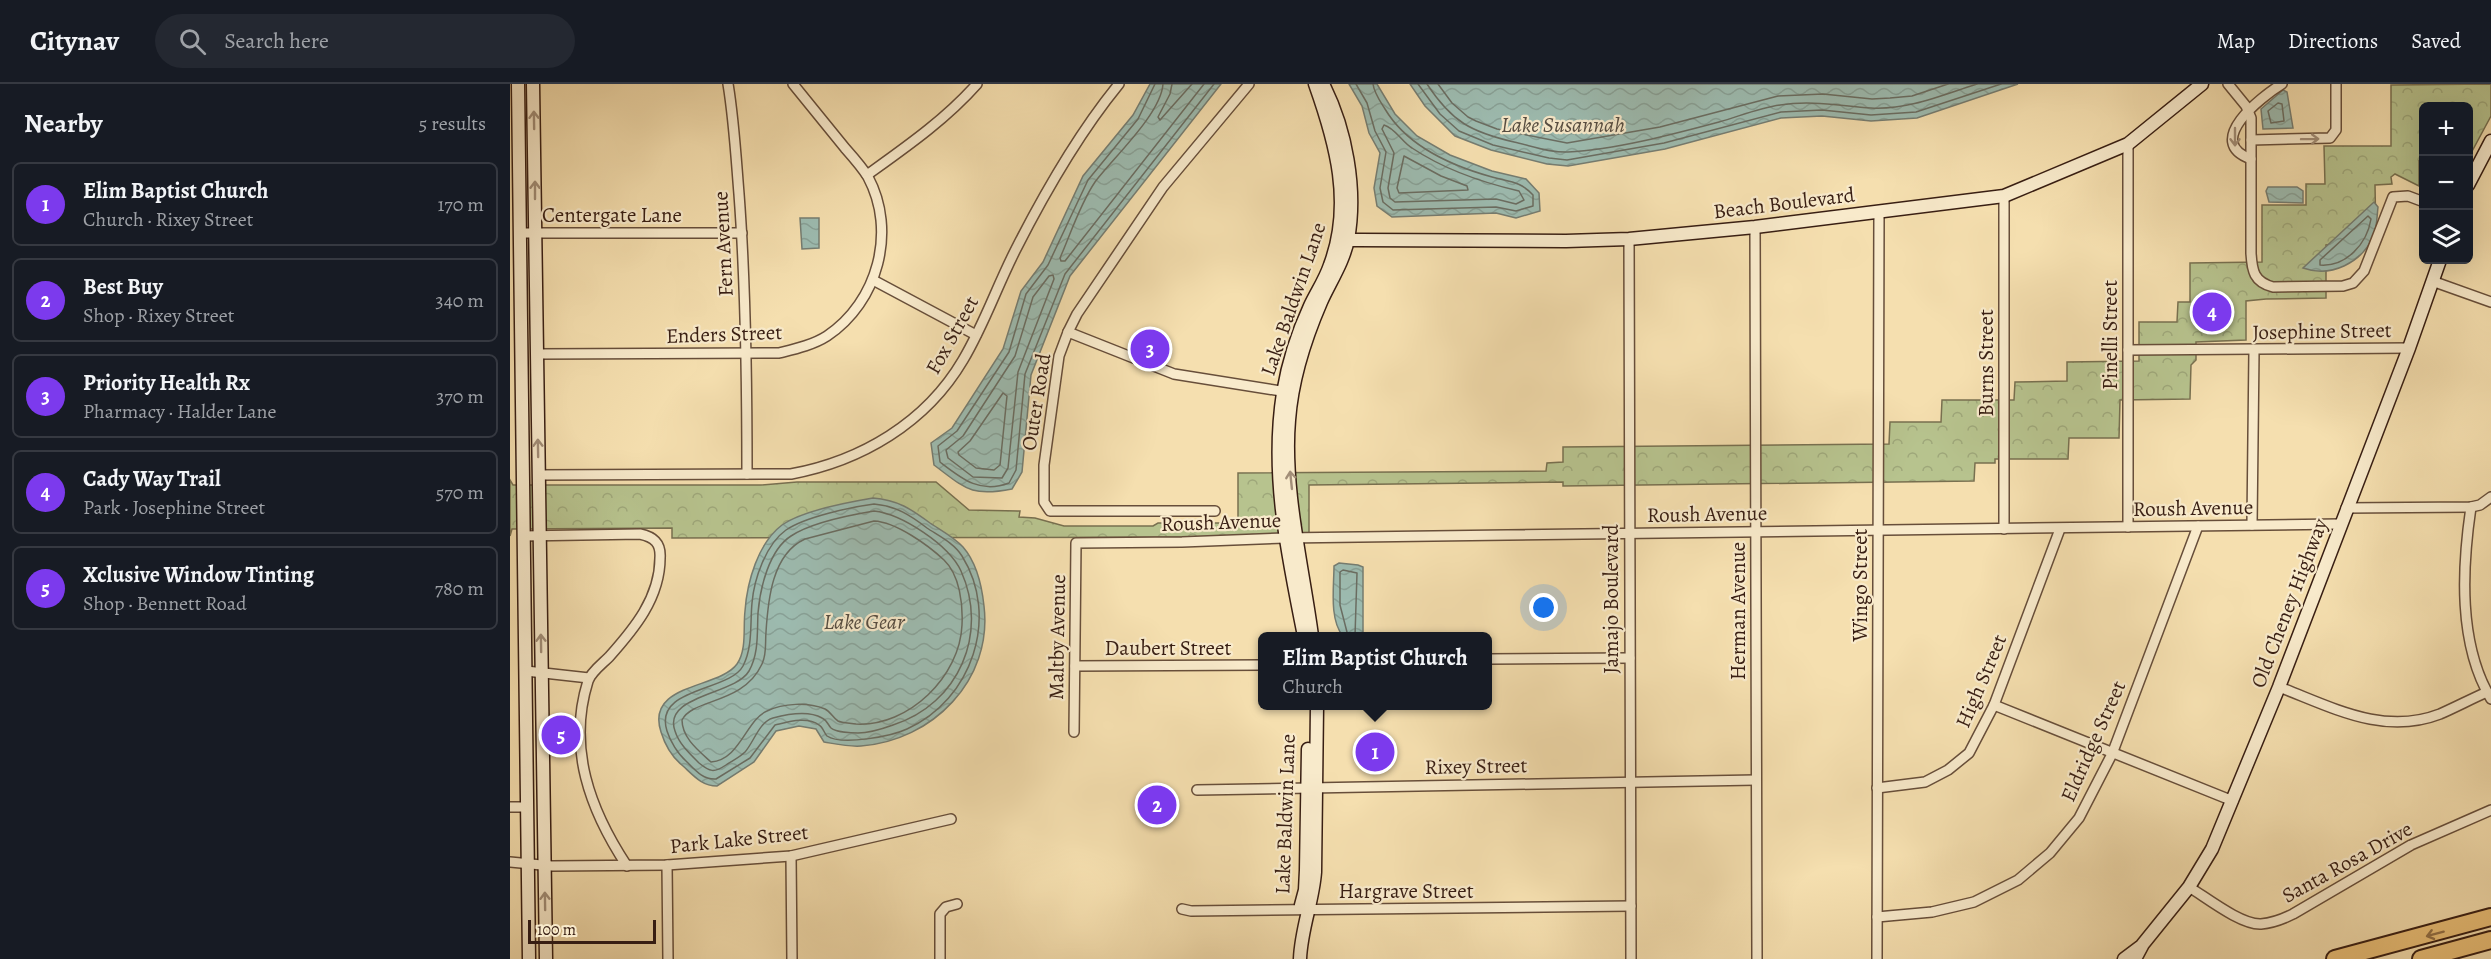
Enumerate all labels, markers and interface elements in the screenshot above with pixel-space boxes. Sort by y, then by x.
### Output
search box [155,14,575,68]
text: Citynav [30,22,119,60]
icon: search [176,25,209,58]
text: Search here [224,26,329,56]
text: Map [2217,27,2255,55]
text: Directions [2288,27,2378,55]
text: Saved [2411,27,2461,55]
map controls [2419,102,2473,264]
button: + [2419,102,2473,156]
text: Nearby [24,106,103,141]
text: 5 results [419,110,486,137]
one-way arrow [528,110,540,130]
water label: Lake Susannah [1501,110,1625,140]
one-way arrow [2229,127,2241,146]
one-way arrow [2299,134,2319,145]
button: − [2419,156,2473,210]
text: Elim Baptist Church [83,176,269,206]
one-way arrow [529,180,540,200]
street label: Beach Boulevard [1712,180,1857,226]
text: 1 [42,191,49,218]
text: 170 m [438,191,484,218]
street label: Fern Avenue [706,191,740,297]
street label: Centergate Lane [542,201,682,229]
text: Church · Rixey Street [83,206,253,233]
button: layers [2419,210,2473,264]
street label: Lake Baldwin Lane [1254,219,1332,379]
text: Best Buy [83,272,163,302]
street label: Pinelli Street [2096,280,2124,390]
text: 2 [41,287,50,314]
text: 340 m [435,287,484,314]
pin: 4 [2192,290,2232,334]
street label: Fox Street [919,291,985,379]
text: Shop · Rixey Street [83,302,234,329]
street label: Burns Street [1972,309,2000,417]
street label: Josephine Street [2252,316,2392,346]
street label: Enders Street [665,318,783,350]
pin: 3 [1130,326,1170,372]
street label: Outer Road [1014,351,1058,453]
text: Priority Health Rx [83,368,250,398]
text: 3 [41,383,50,410]
text: 370 m [436,383,484,410]
text: Pharmacy · Halder Lane [83,398,277,425]
one-way arrow [532,438,544,458]
text: Cady Way Trail [83,464,221,494]
one-way arrow [1285,470,1296,490]
text: 4 [41,479,50,506]
text: 570 m [436,479,484,506]
street label: Roush Avenue [2133,493,2253,523]
text: Park · Josephine Street [83,494,265,521]
street label: Roush Avenue [1647,499,1767,529]
street label: Roush Avenue [1160,506,1282,538]
street label: Old Cheney Highway [2244,514,2334,692]
street label: Jamajo Boulevard [1597,523,1625,674]
street label: Wingo Street [1846,528,1874,642]
street label: Herman Avenue [1724,542,1752,680]
text: Xclusive Window Tinting [83,560,314,590]
street label: Maltby Avenue [1042,574,1072,700]
text: 5 [41,575,50,602]
text: 780 m [435,575,484,602]
text: Shop · Bennett Road [83,590,247,617]
your location [1529,593,1558,622]
water label: Lake Gear [823,607,906,637]
street label: High Street [1949,630,2013,732]
popup [1258,632,1492,710]
one-way arrow [535,633,547,653]
street label: Daubert Street [1105,634,1231,662]
text: Elim Baptist Church [1282,643,1468,673]
text: Church [1282,673,1343,700]
street label: Eldridge Street [2054,676,2132,806]
pin: 5 [542,712,580,758]
pin: 1 [1356,730,1394,774]
street label: Lake Baldwin Lane [1268,733,1302,895]
street label: Rixey Street [1424,751,1528,781]
pin: 2 [1138,782,1176,828]
street label: Santa Rosa Drive [2277,815,2417,909]
street label: Park Lake Street [668,818,810,860]
street label: Hargrave Street [1338,877,1474,905]
one-way arrow [539,891,551,911]
scale bar [528,917,656,944]
text: 100 m [537,919,576,941]
one-way arrow [2426,928,2445,940]

